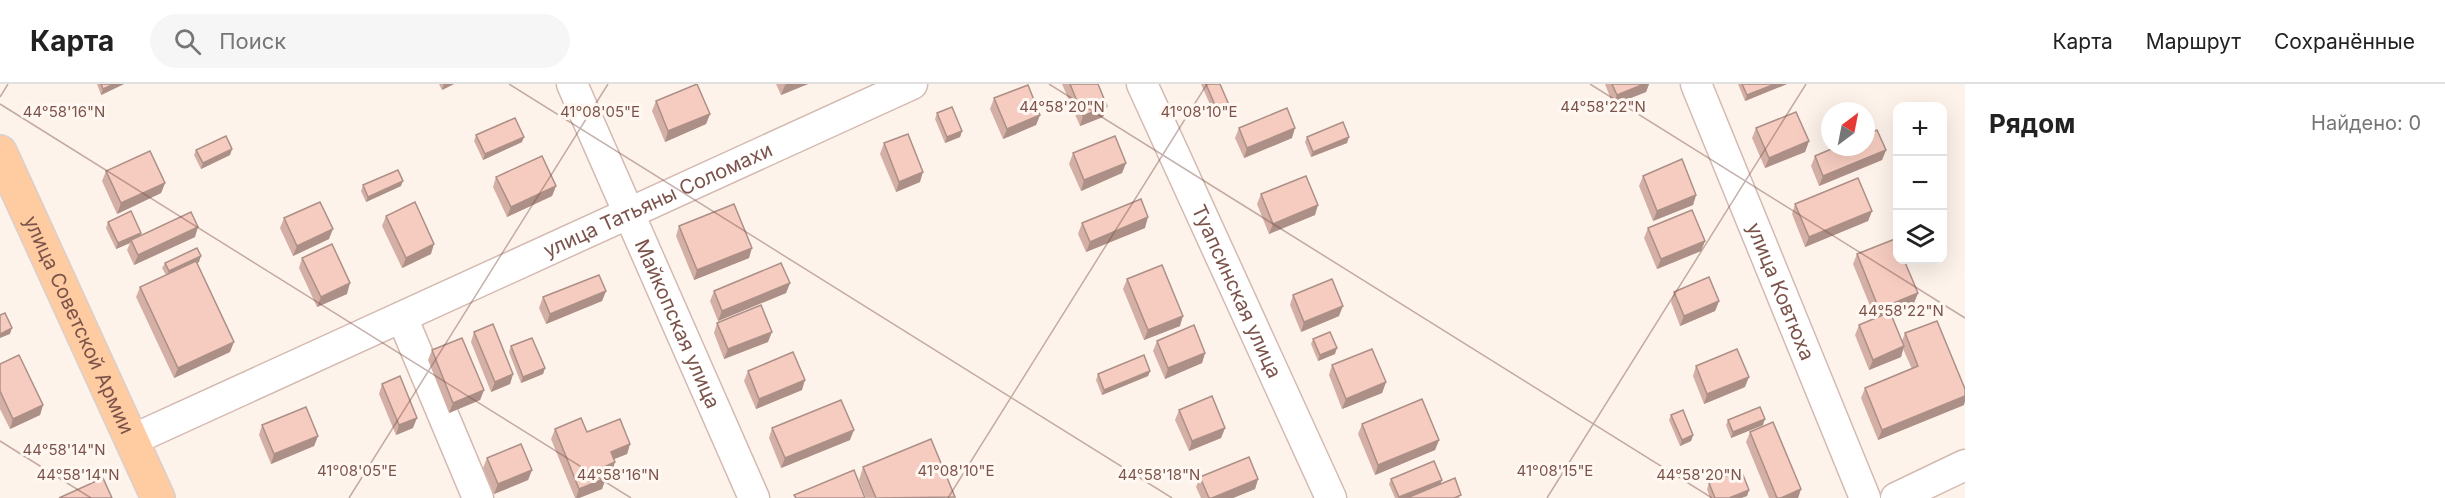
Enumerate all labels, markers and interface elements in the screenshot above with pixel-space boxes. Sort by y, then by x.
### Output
search box [150,14,570,68]
text: Карта [30,24,114,58]
icon: search [171,25,204,58]
text: Поиск [219,28,286,54]
text: Карта [2052,29,2113,54]
text: Маршрут [2146,29,2241,54]
text: Сохранённые [2274,29,2415,54]
text: 44°58'20"N [1019,97,1105,116]
text: 44°58'22"N [1560,97,1646,116]
text: 44°58'16"N [23,102,105,121]
text: 41°08'05"E [560,102,640,121]
text: 41°08'10"E [1160,102,1238,121]
north arrow [1821,102,1875,156]
map controls [1893,102,1947,264]
button: + [1893,102,1947,156]
text: Рядом [1989,108,2075,139]
text: Найдено: 0 [2311,111,2421,135]
street label: улица Татьяны Соломахи [540,137,776,263]
button: − [1893,156,1947,210]
street label: Туапсинская улица [1187,201,1287,382]
button: layers [1893,210,1947,264]
street label: улица Советской Армии [19,212,139,438]
street label: улица Ковтюха [1742,219,1819,364]
street label: Майкопская улица [630,236,725,412]
text: 44°58'22"N [1858,301,1944,320]
text: 44°58'14"N [23,440,105,459]
text: 41°08'05"E [317,461,397,480]
text: 41°08'10"E [917,461,995,480]
text: 41°08'15"E [1517,461,1593,480]
text: 44°58'14"N [37,465,119,484]
text: 44°58'16"N [577,465,659,484]
text: 44°58'18"N [1118,465,1200,484]
text: 44°58'20"N [1656,465,1742,484]

